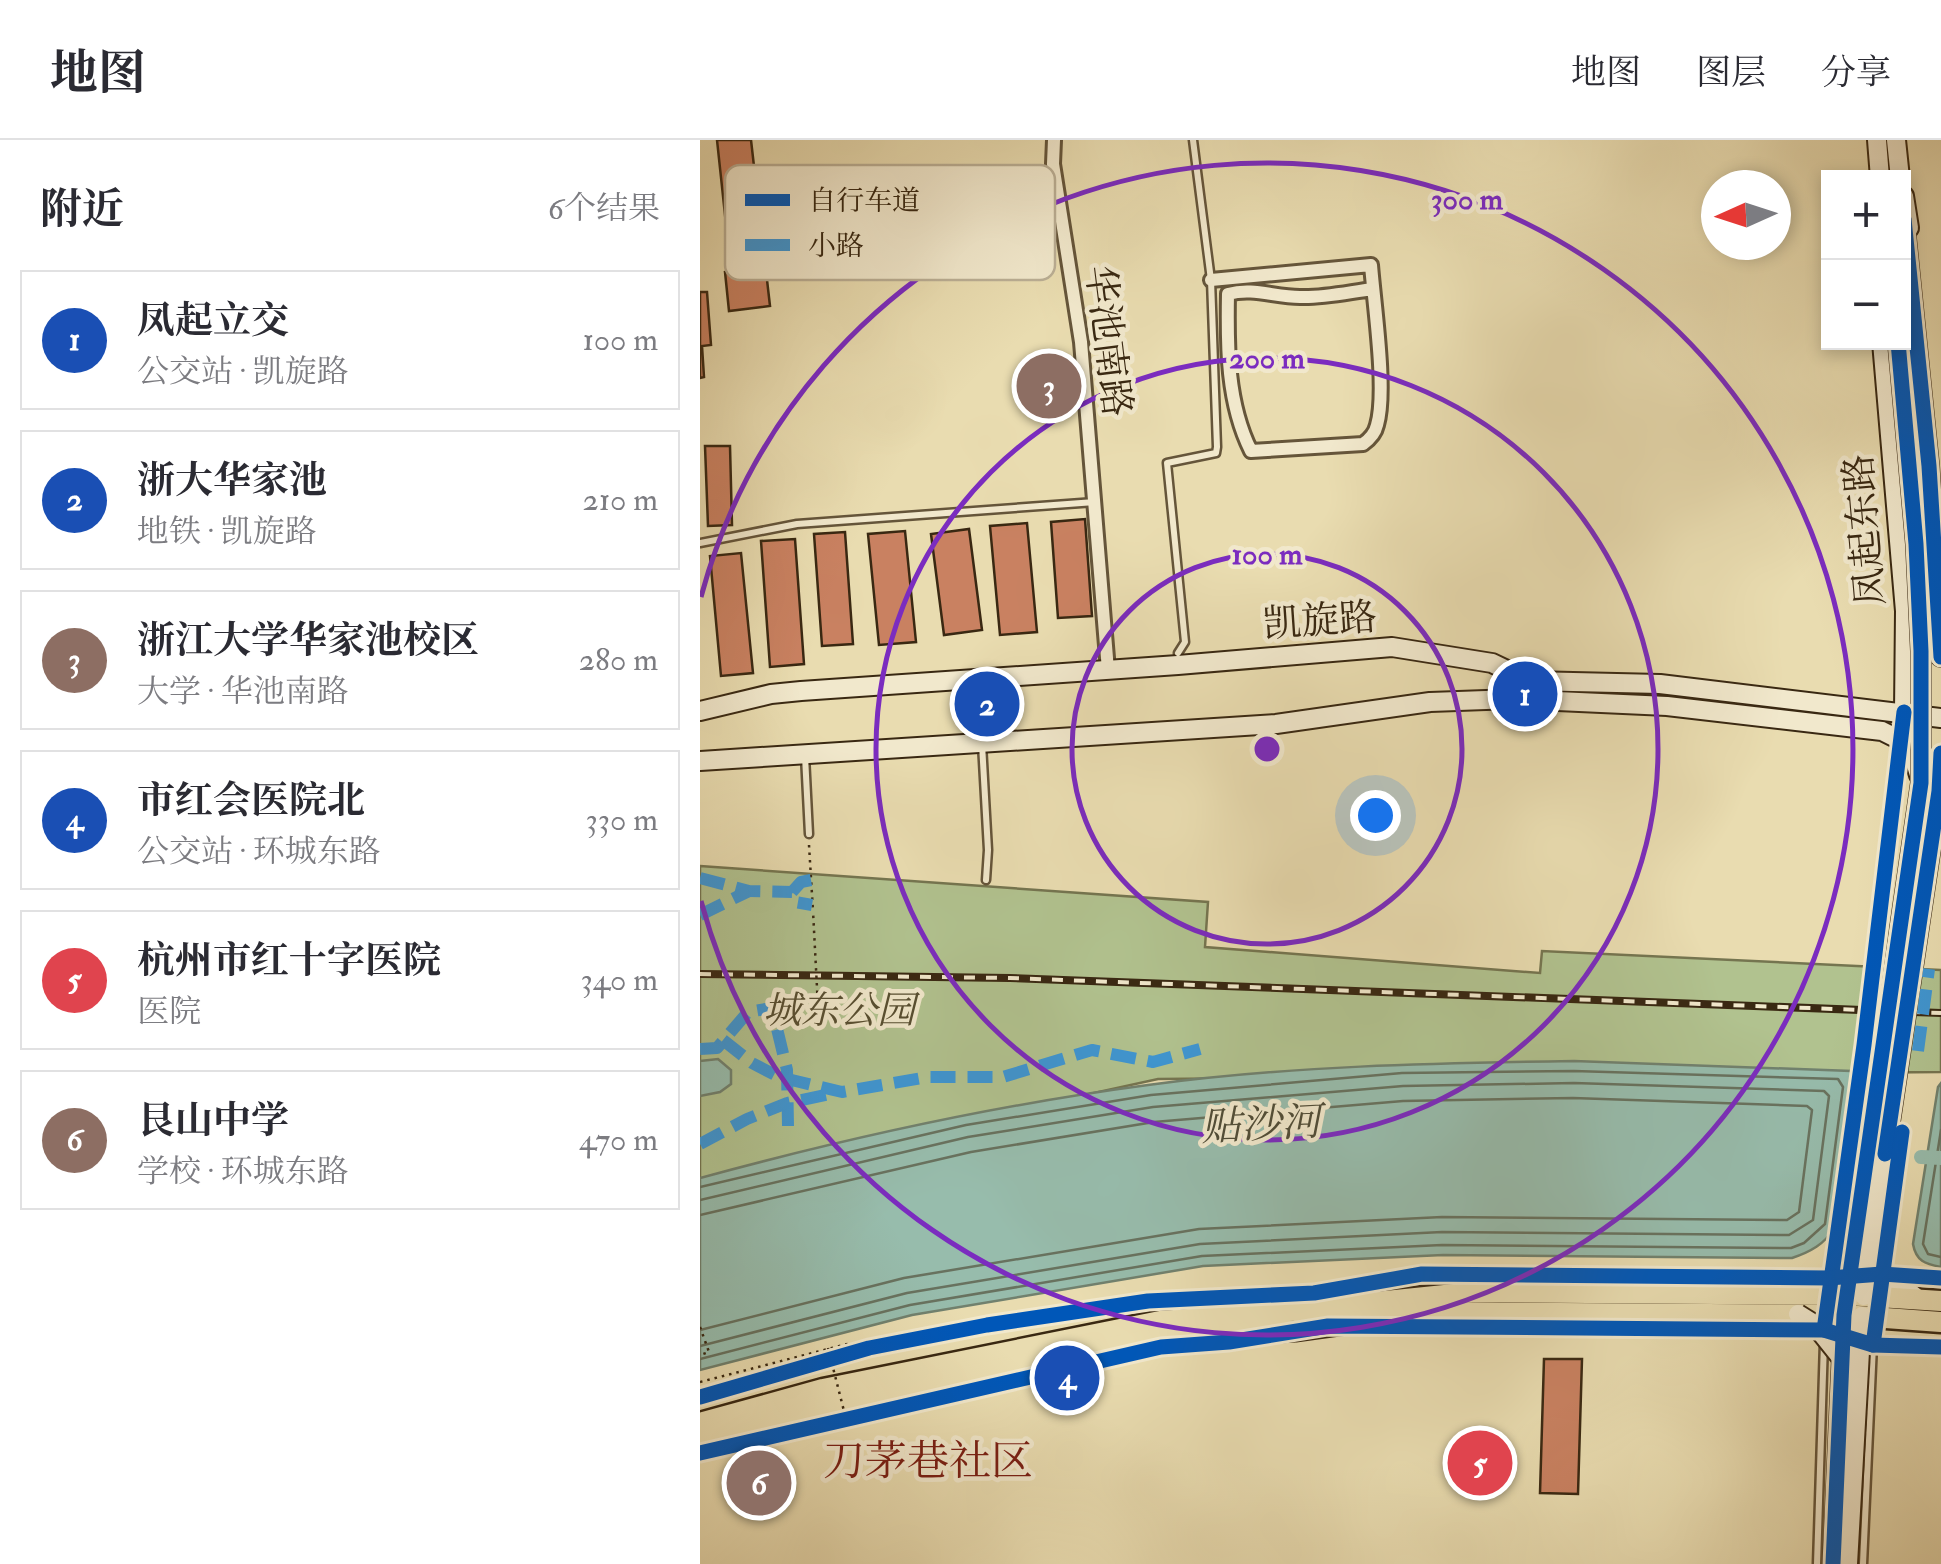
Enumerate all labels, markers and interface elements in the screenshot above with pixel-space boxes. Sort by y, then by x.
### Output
text: 地图 [50,44,146,104]
text: 地图 [1571,51,1641,95]
text: 图层 [1696,51,1766,95]
text: 分享 [1821,51,1891,95]
legend [725,165,1055,280]
north arrow [1701,170,1791,260]
map controls [1821,170,1911,350]
button: + [1821,170,1911,260]
text: 300 m [1431,181,1504,218]
text: 附近 [40,184,124,236]
text: 自行车道 [808,184,920,219]
text: 6个结果 [548,189,660,229]
text: 小路 [808,229,864,264]
button: − [1821,260,1911,350]
street label: 华池南路 [1075,263,1141,419]
text: 凤起立交 [137,297,289,345]
text: 1 [69,320,80,360]
text: 100 m [582,320,658,360]
text: 200 m [1229,340,1305,377]
pin: 3 [1016,348,1082,424]
text: 公交站 · 凯旋路 [137,352,349,392]
street label: 凤起东路 [1834,452,1896,608]
text: 浙大华家池 [137,457,327,505]
text: 2 [66,480,83,520]
text: 210 m [583,480,658,520]
text: 地铁 · 凯旋路 [137,512,317,552]
text: 100 m [1232,536,1303,573]
street label: 凯旋路 [1261,593,1379,649]
text: 浙江大学华家池校区 [137,617,479,665]
text: 3 [68,640,81,680]
text: 280 m [579,640,658,680]
pin: 1 [1492,656,1558,732]
pin: 2 [954,666,1020,742]
text: 大学 · 华池南路 [137,672,349,712]
centre of rings [1249,731,1285,767]
text: 市红会医院北 [137,777,365,825]
your location [1350,790,1401,841]
text: 4 [66,800,83,840]
text: 330 m [585,800,658,840]
text: 公交站 · 环城东路 [137,832,381,872]
text: 杭州市红十字医院 [137,937,441,985]
text: 5 [67,960,82,1000]
text: 340 m [581,960,658,1000]
park label: 城东公园 [763,987,921,1035]
text: 医院 [137,992,201,1032]
water label: 贴沙河 [1200,1096,1328,1154]
text: 艮山中学 [137,1097,289,1145]
text: 6 [66,1120,83,1160]
text: 470 m [579,1120,658,1160]
text: 学校 · 环城东路 [137,1152,349,1192]
pin: 4 [1034,1340,1100,1416]
pin: 5 [1448,1426,1512,1500]
district label: 刀茅巷社区 [823,1436,1033,1488]
pin: 6 [727,1446,792,1520]

